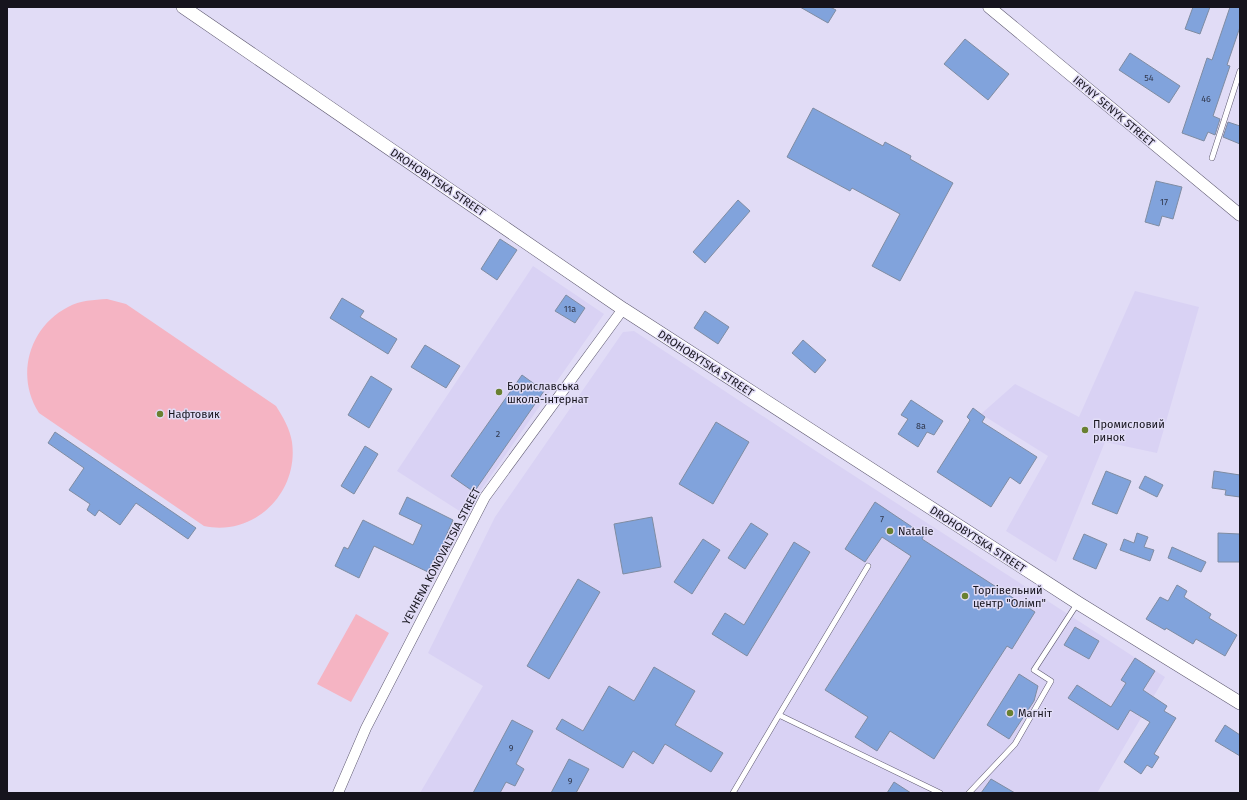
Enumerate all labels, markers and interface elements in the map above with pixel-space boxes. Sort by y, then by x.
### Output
street label: IRYNY SENYK STREET [1070,73,1157,150]
house number: 54 [1144,73,1154,83]
house number: 46 [1201,94,1211,104]
street label: DROHOBYTSKA STREET [388,146,488,219]
house number: 17 [1160,197,1168,207]
house number: 11а [564,304,576,314]
street label: DROHOBYTSKA STREET [655,328,756,399]
place label: Бориславська школа-інтернат [507,380,588,406]
marker: Бориславська школа-інтернат [494,387,504,397]
place label: Нафтовик [168,408,220,421]
marker: Нафтовик [155,409,165,419]
place label: Промисловий ринок [1093,418,1165,444]
house number: 8а [916,421,926,431]
marker: Промисловий ринок [1080,425,1090,435]
house number: 2 [496,429,500,439]
street label: YEVHENA KONOVALTSIA STREET [400,485,483,627]
street label: DROHOBYTSKA STREET [927,504,1028,575]
house number: 7 [880,514,884,524]
place label: Natalie [898,525,934,538]
marker: Natalie [885,526,895,536]
place label: Торгівельний центр "Олімп" [973,584,1046,610]
marker: Торгівельний центр "Олімп" [960,591,970,601]
place label: Магніт [1018,707,1052,720]
marker: Магніт [1005,708,1015,718]
house number: 9 [509,743,514,753]
house number: 9 [568,776,573,786]

